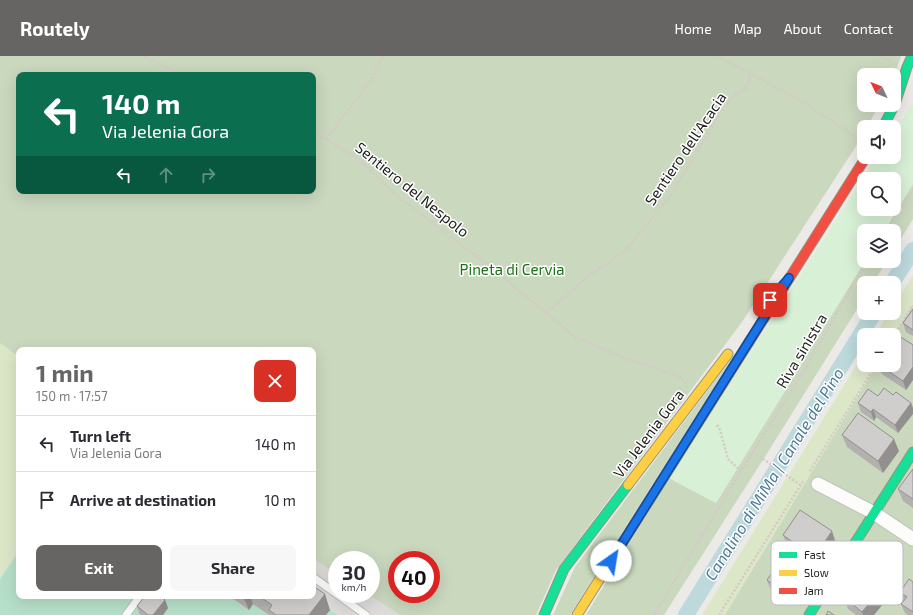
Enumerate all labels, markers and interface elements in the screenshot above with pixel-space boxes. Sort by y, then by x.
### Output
text: Routely [20,17,90,40]
text: Home [675,20,712,37]
text: Map [734,20,762,37]
text: About [784,20,822,37]
text: Contact [844,20,893,37]
north arrow [857,68,901,112]
map controls [857,68,901,372]
text: 140 m [102,86,180,120]
icon: left [36,88,88,140]
street label: Sentiero dell'Acacia [641,89,730,208]
text: Via Jelenia Gora [102,120,229,142]
button: sound [857,120,901,164]
street label: Sentiero del Nespolo [352,138,473,241]
icon: left [113,164,135,186]
icon: ahead [155,164,177,186]
icon: right [197,164,219,186]
button: search [857,172,901,216]
button: layers [857,224,901,268]
park label: Pineta di Cervia [460,260,564,278]
button: + [857,276,901,320]
pin [753,283,787,317]
icon: arrive [759,289,781,311]
street label: Riva sinistra [772,310,830,391]
button: − [857,328,901,372]
text: 1 min [36,358,94,387]
button: close [254,360,296,402]
water label: Canalino di MiMa | Canale del Pino [700,364,847,583]
street label: Via Jelenia Gora [609,386,687,481]
text: 150 m · 17:57 [36,388,108,404]
text: Turn left [70,427,131,445]
icon: left [36,433,58,455]
text: 140 m [255,435,296,453]
text: Via Jelenia Gora [70,445,162,461]
icon: arrive [36,489,58,511]
text: Arrive at destination [70,491,216,509]
text: 10 m [264,491,296,509]
position arrow [590,540,632,582]
legend [771,541,903,605]
button: Exit [36,545,162,591]
button: Share [170,545,296,591]
text: Fast [804,548,826,561]
speed limit sign: 40 [388,551,440,603]
text: 30 [342,560,366,584]
text: Slow [804,566,829,579]
text: km/h [342,581,366,593]
text: Jam [804,584,823,597]

